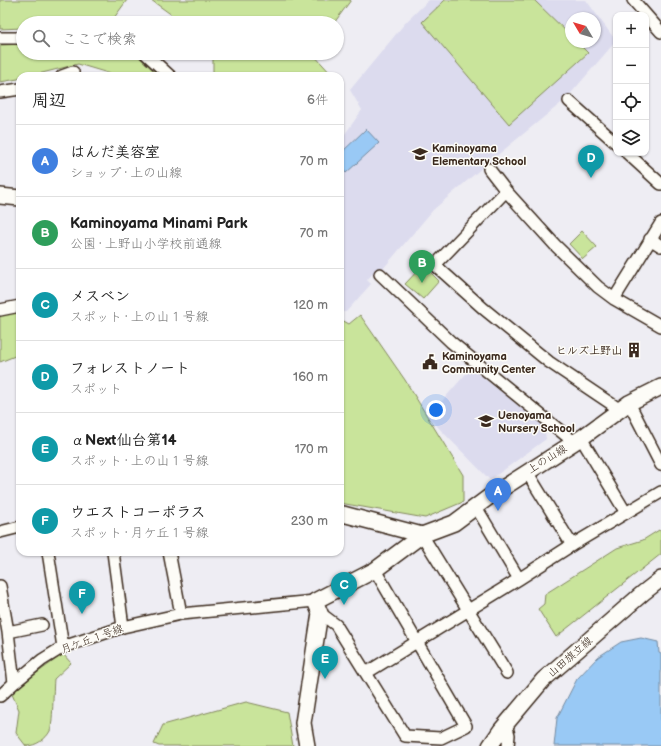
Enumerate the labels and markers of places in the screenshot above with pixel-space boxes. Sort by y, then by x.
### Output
place label: Kaminoyama Elementary School [432,142,526,168]
school or university icon: Kaminoyama Elementary School [411,145,429,163]
pin: D [578,145,604,178]
pin: B [409,250,435,283]
building icon: ヒルズ上野山 [625,341,643,359]
place label: ヒルズ上野山 [556,344,622,357]
place label: Kaminoyama Community Center [442,350,536,376]
public building icon: Kaminoyama Community Center [421,353,439,371]
place label: Uenoyama Nursery School [498,409,575,435]
school or university icon: Uenoyama Nursery School [477,412,495,430]
pin: A [485,478,511,511]
pin: C [331,572,357,605]
pin: F [69,581,95,614]
pin: E [312,646,338,679]

